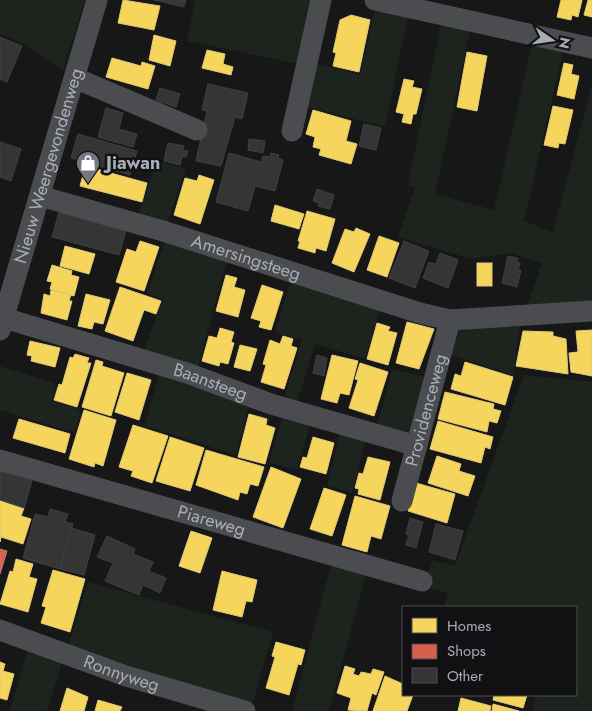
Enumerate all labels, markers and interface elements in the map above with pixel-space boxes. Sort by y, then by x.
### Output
north arrow [527,15,577,65]
text: N [554,35,576,51]
street label: Nieuw Weergevondenweg [7,65,89,267]
shop icon: Jiawan [75,150,101,184]
place label: Jiawan [103,150,160,176]
street label: Amersingsteeg [188,228,304,287]
street label: Providenceweg [399,351,453,469]
street label: Baansteeg [170,357,251,407]
street label: Piareweg [174,499,249,543]
legend [402,606,577,696]
text: Homes [447,615,491,637]
text: Shops [447,640,486,662]
street label: Ronnyweg [80,649,163,698]
text: Other [447,665,484,687]

